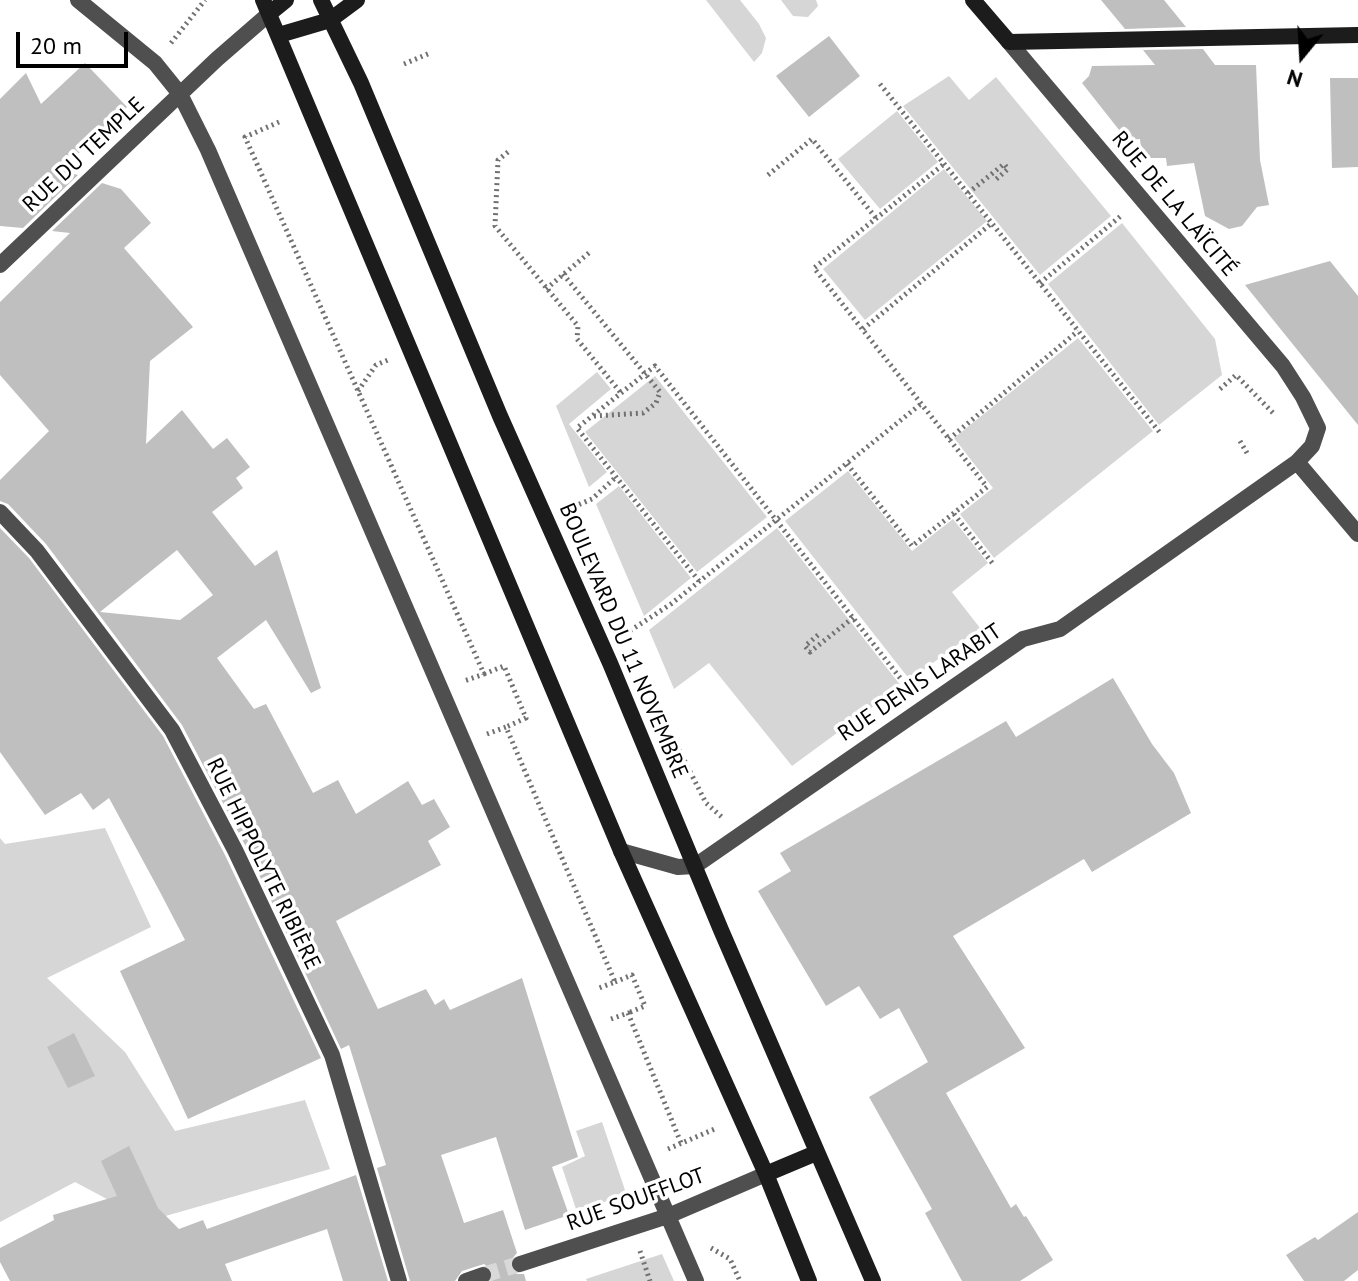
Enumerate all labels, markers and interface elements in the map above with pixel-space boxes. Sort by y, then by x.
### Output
scale bar [20,16,132,66]
north arrow [1262,16,1342,96]
text: 20 m [30,30,82,61]
text: N [1283,63,1306,94]
street label: RUE DU TEMPLE [18,92,150,218]
street label: RUE DE LA LAÏCITÉ [1106,126,1242,282]
street label: BOULEVARD DU 11 NOVEMBRE [553,499,693,783]
street label: RUE DENIS LARABIT [833,619,1007,747]
street label: RUE HIPPOLYTE RIBIÈRE [200,754,326,974]
street label: RUE SOUFFLOT [563,1163,709,1237]

